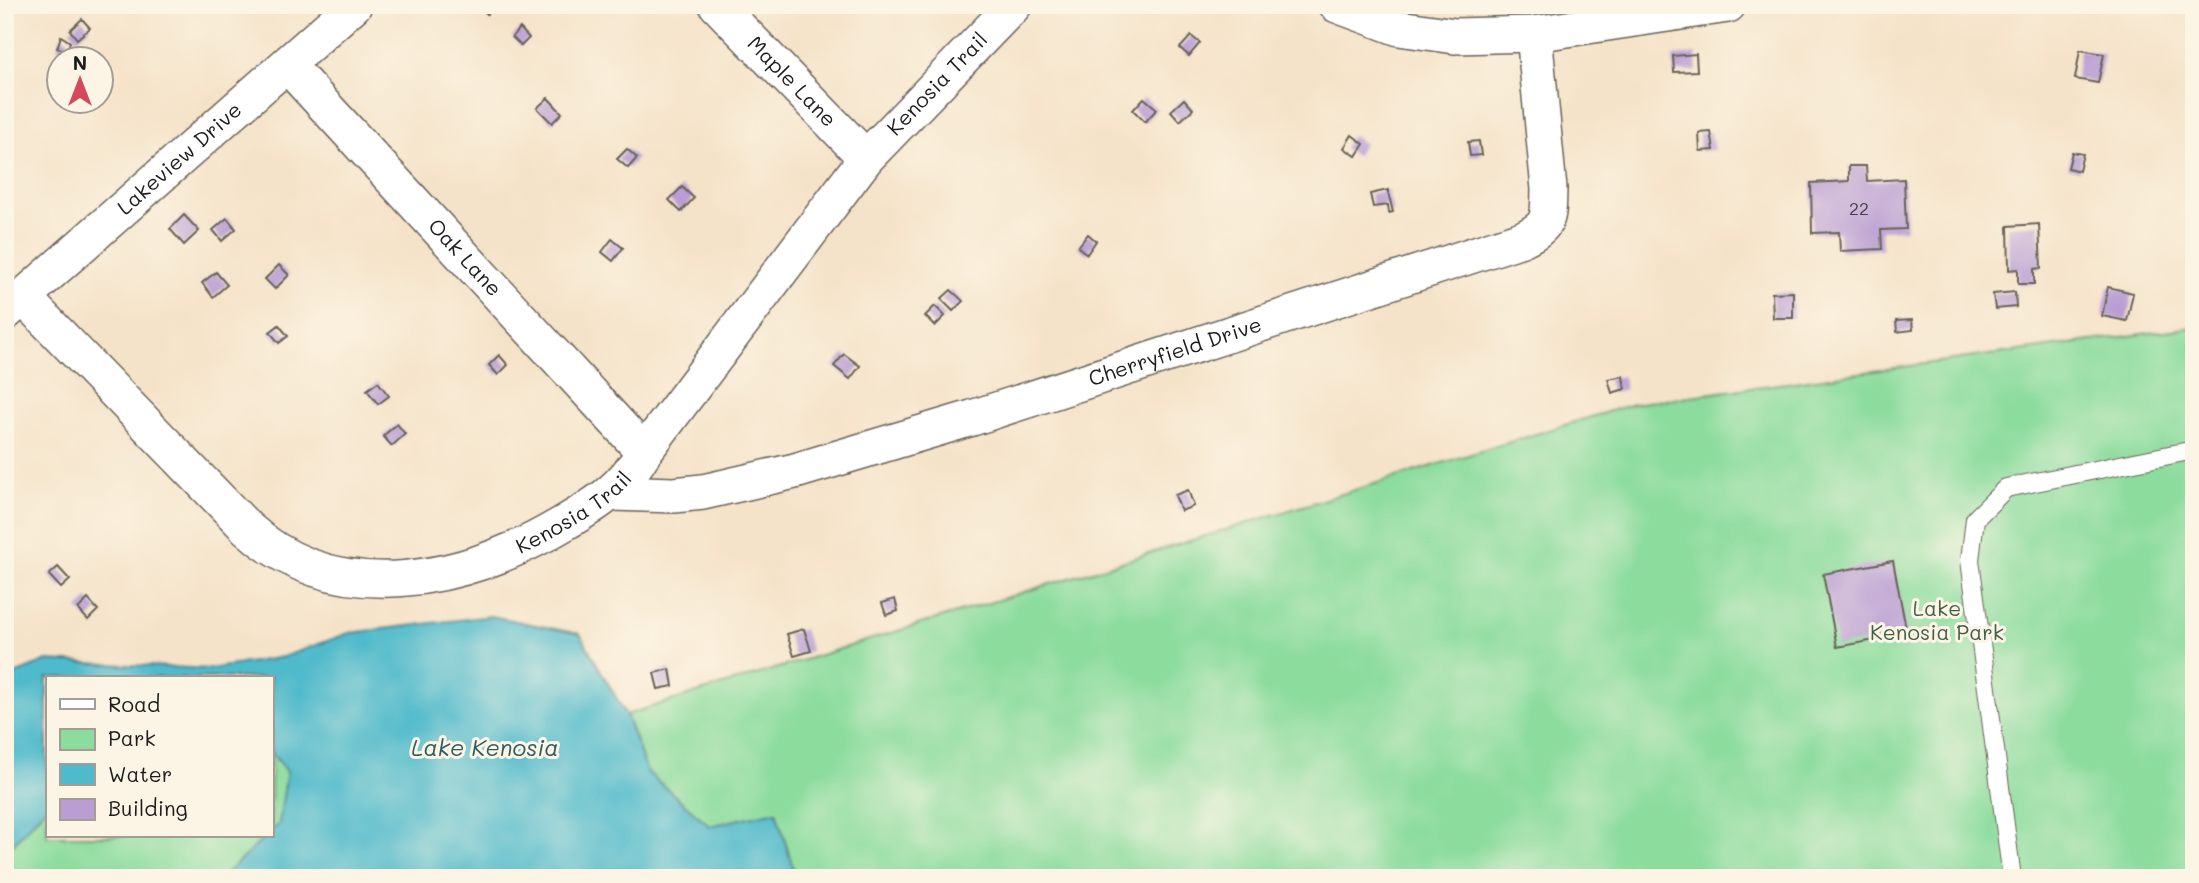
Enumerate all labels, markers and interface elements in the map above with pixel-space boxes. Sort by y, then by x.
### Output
street label: Kenosia Trail [880,26,992,140]
street label: Maple Lane [742,29,843,132]
north arrow [46,46,116,116]
text: N [73,50,87,75]
street label: Lakeview Drive [111,96,247,220]
house number: 22 [1849,196,1869,220]
street label: Oak Lane [423,212,508,301]
street label: Cherryfield Drive [1085,310,1265,391]
street label: Kenosia Trail [511,465,637,559]
park label: Lake Kenosia Park [1870,594,2004,645]
legend [46,676,273,838]
text: Road [108,690,160,717]
text: Park [108,724,156,751]
water label: Lake Kenosia [411,732,559,762]
text: Water [108,760,172,787]
text: Building [108,794,188,821]

